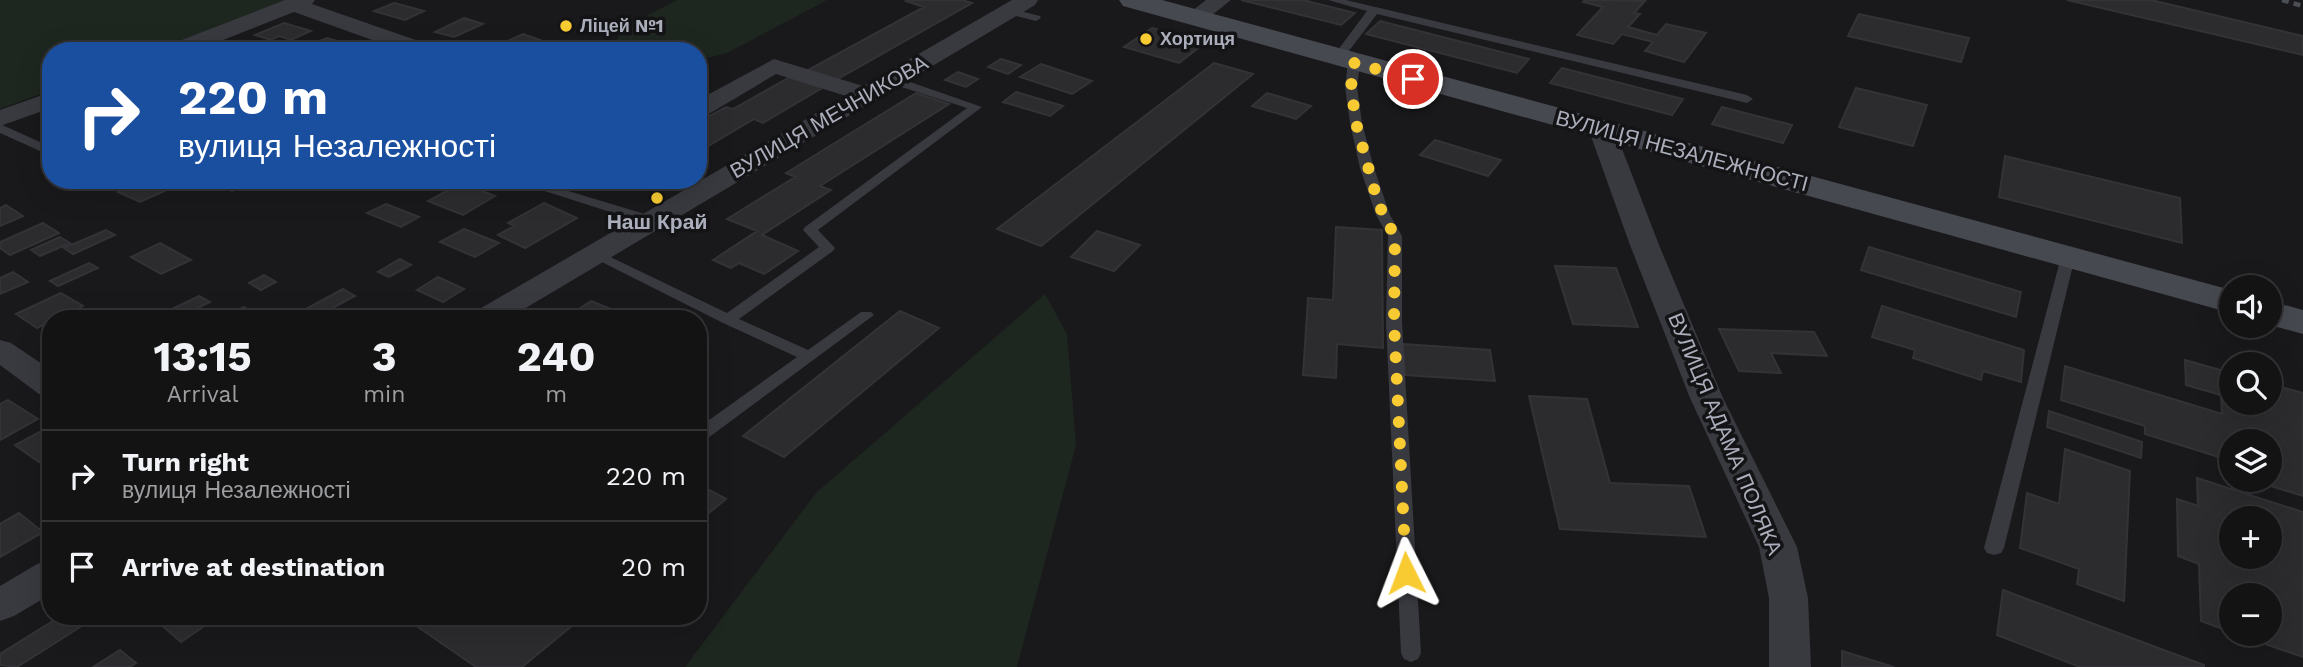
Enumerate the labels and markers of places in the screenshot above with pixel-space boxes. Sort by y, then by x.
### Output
place label: Ліцей №1 [580,15,664,36]
marker: Ліцей №1 [558,18,574,34]
place label: Хортиця [1160,28,1235,49]
marker: Хортиця [1138,31,1154,47]
pin [1383,49,1443,109]
marker: Наш Край [649,190,665,206]
place label: Наш Край [607,209,707,234]

